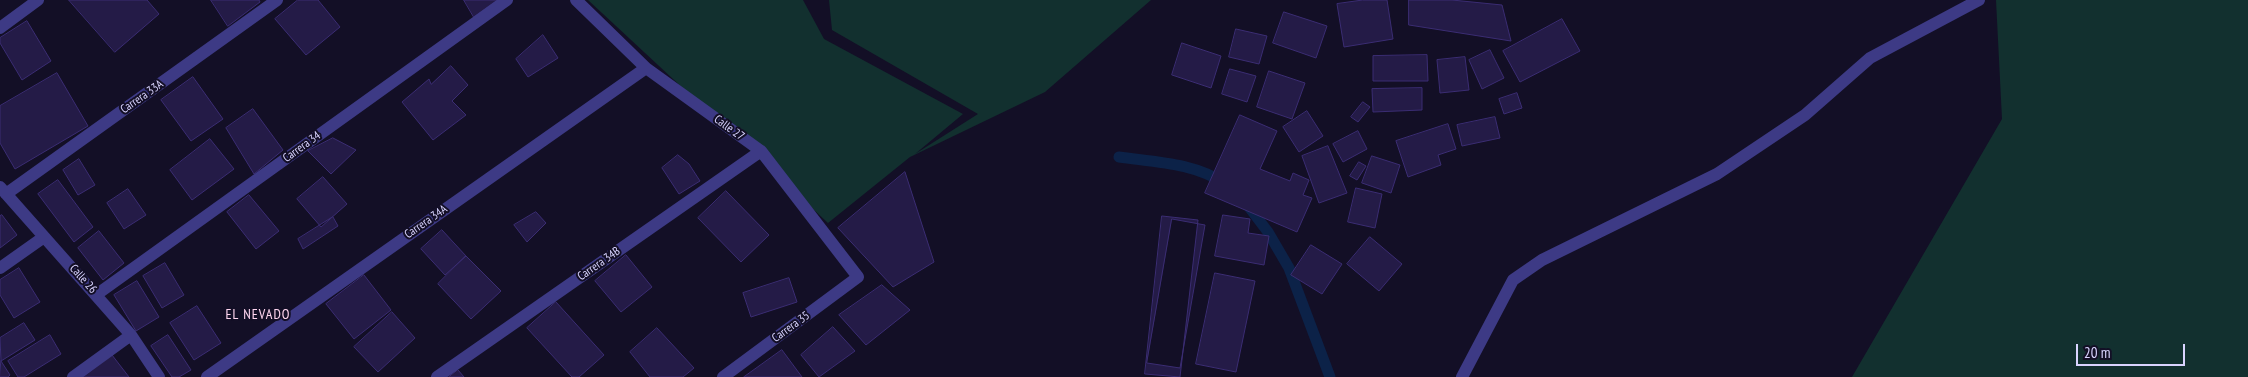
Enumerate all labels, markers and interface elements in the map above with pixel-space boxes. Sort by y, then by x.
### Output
street label: Carrera 33A [118,77,166,117]
street label: Calle 27 [711,112,747,144]
street label: Carrera 34 [280,129,324,165]
street label: Carrera 34A [402,202,450,242]
street label: Carrera 34B [575,244,623,284]
street label: Calle 26 [66,262,100,296]
district label: EL NEVADO [224,307,292,323]
street label: Carrera 35 [769,309,813,345]
scale bar [2078,334,2187,366]
text: 20 m [2084,343,2110,362]

